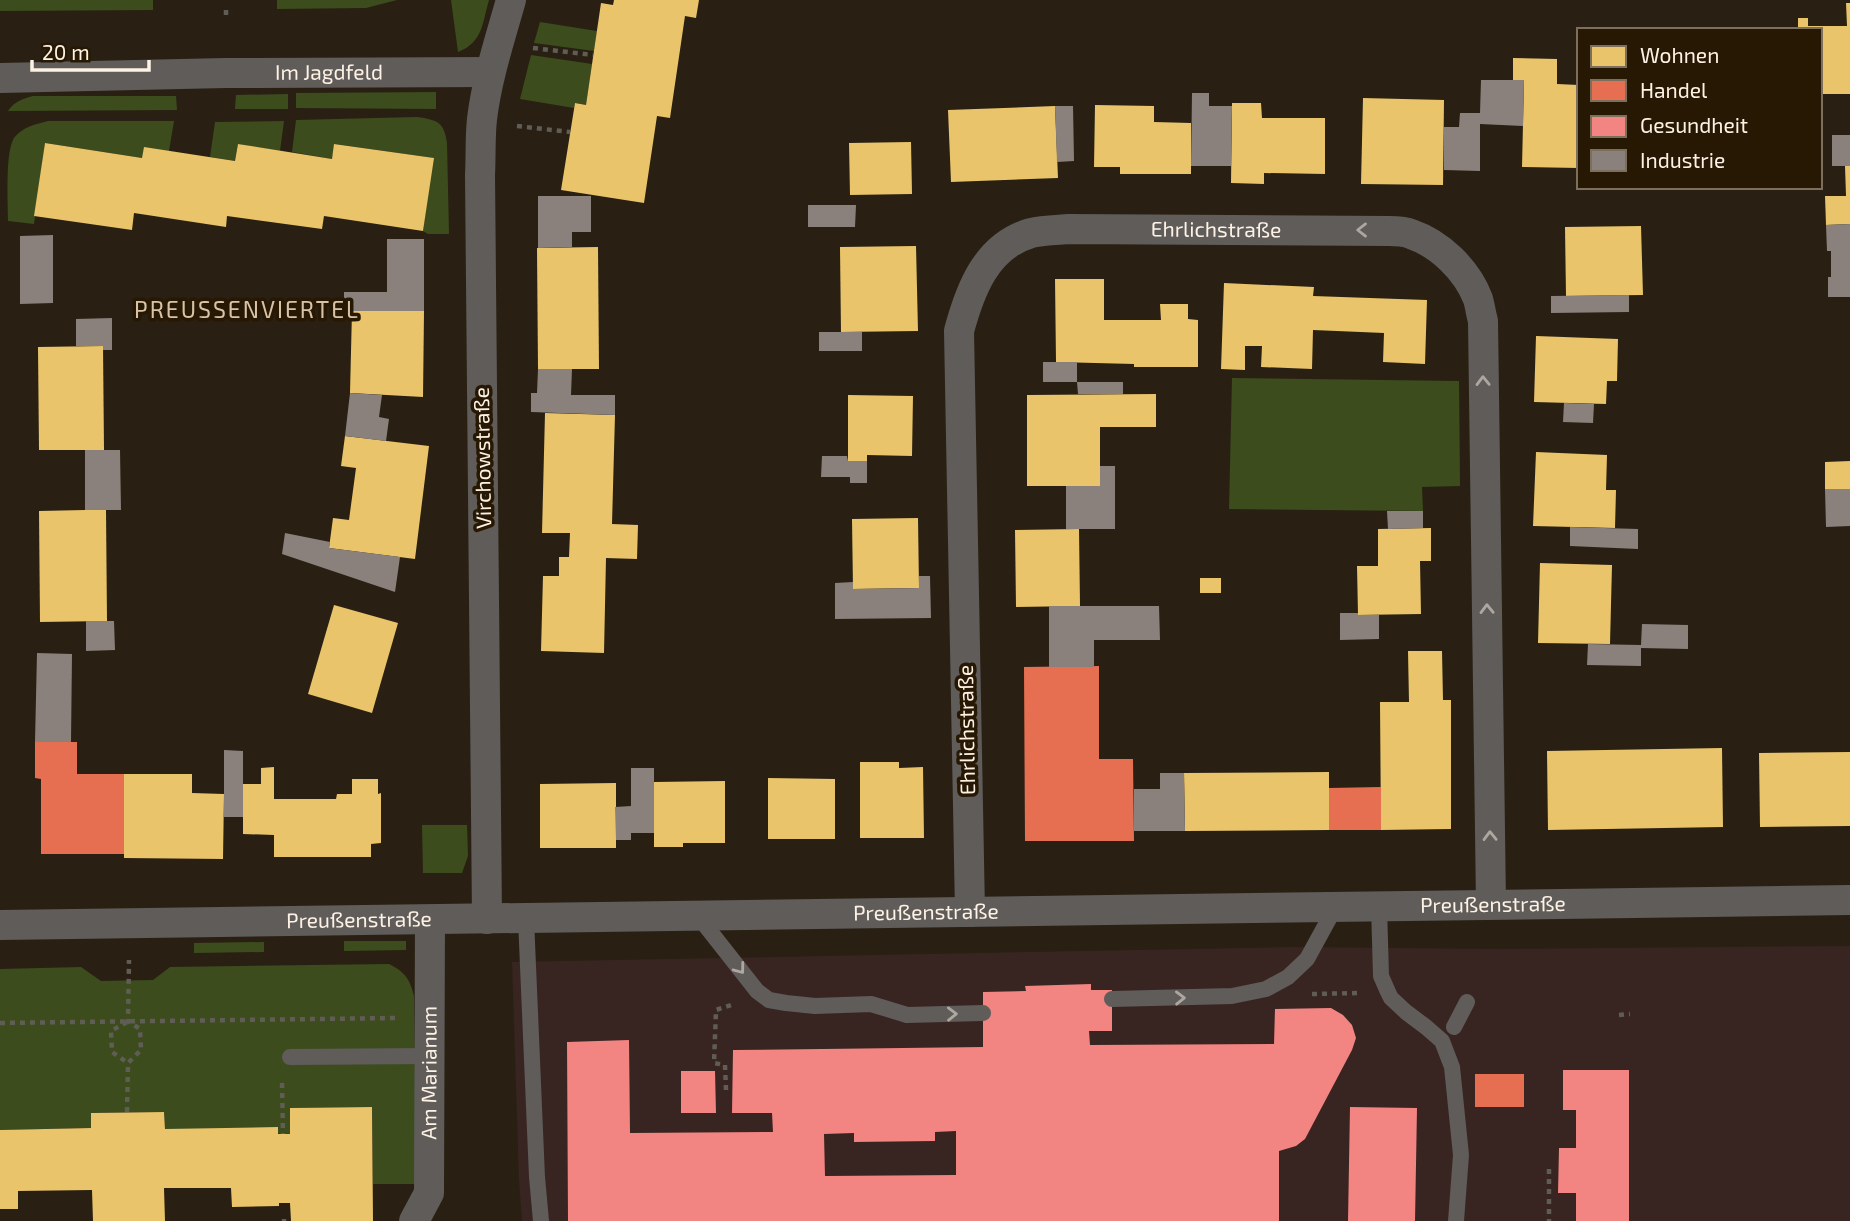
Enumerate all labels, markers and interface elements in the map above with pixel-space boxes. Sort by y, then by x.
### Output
scale bar [32,28,149,72]
legend [1577,28,1822,189]
text: 20 m [42,39,90,64]
text: Wohnen [1640,42,1719,67]
street label: Im Jagdfeld [275,58,383,84]
text: Handel [1640,77,1708,102]
text: Gesundheit [1640,112,1748,137]
text: Industrie [1640,147,1725,172]
street label: Ehrlichstraße [1151,216,1281,241]
one-way arrow [1357,222,1367,238]
district label: PREUSSENVIERTEL [134,295,360,323]
one-way arrow [1476,375,1491,386]
street label: Virchowstraße [468,387,495,529]
one-way arrow [1479,603,1495,613]
street label: Ehrlichstraße [952,665,979,795]
one-way arrow [1482,830,1498,841]
street label: Preußenstraße [1420,890,1566,917]
street label: Preußenstraße [853,898,999,924]
street label: Preußenstraße [286,905,432,932]
one-way arrow [732,962,745,974]
one-way arrow [1175,990,1186,1005]
street label: Am Marianum [415,1006,441,1140]
one-way arrow [947,1006,958,1022]

